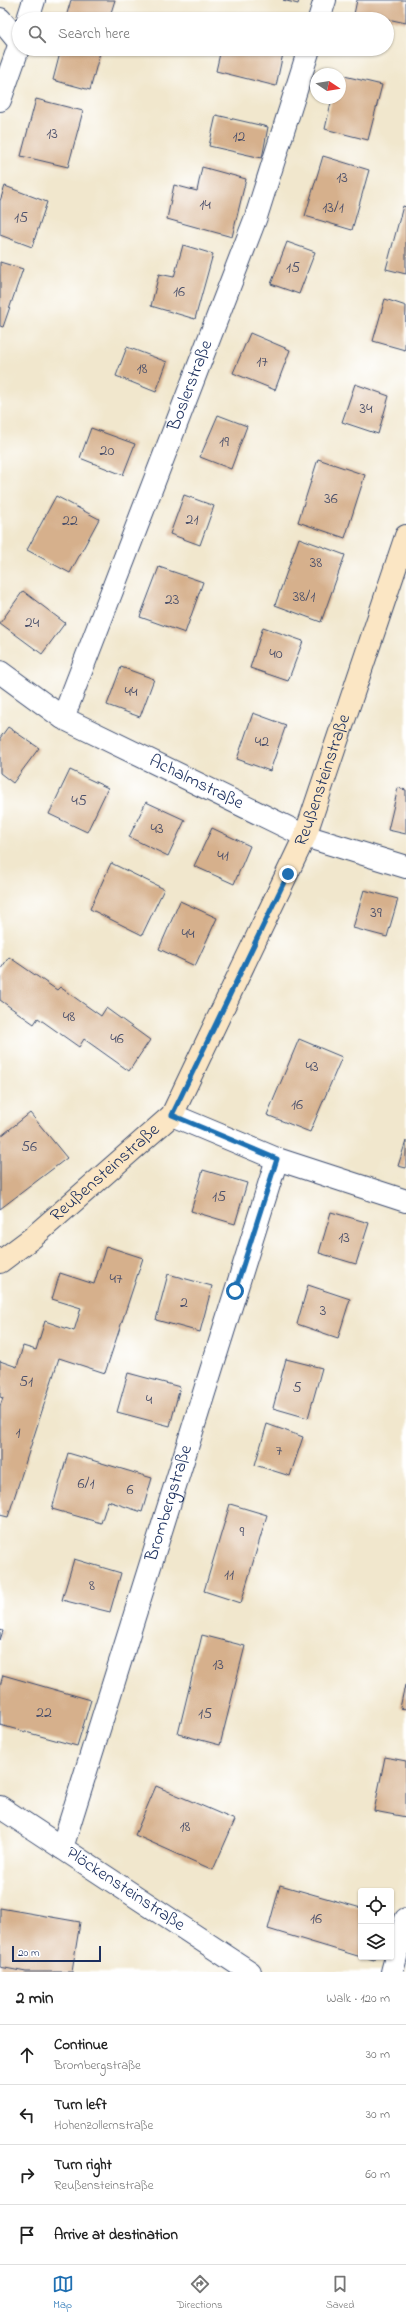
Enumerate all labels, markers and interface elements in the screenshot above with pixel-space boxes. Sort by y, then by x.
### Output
search box [12,12,394,56]
icon: search [26,23,48,45]
text: Search here [58,23,130,45]
north arrow [310,68,346,104]
house number: 13 [46,122,58,146]
house number: 12 [232,125,246,149]
house number: 13 [336,166,348,190]
house number: 14 [199,193,211,217]
house number: 13/1 [322,196,344,220]
house number: 15 [14,206,28,230]
house number: 15 [286,256,300,280]
house number: 16 [173,280,185,304]
street label: Boslerstraße [161,336,221,436]
house number: 17 [256,350,268,374]
house number: 18 [136,357,148,381]
house number: 34 [359,397,373,421]
house number: 19 [219,430,229,454]
house number: 20 [100,439,115,463]
house number: 36 [324,487,338,511]
house number: 21 [185,508,199,532]
house number: 22 [62,509,78,533]
house number: 38 [310,551,322,575]
house number: 38/1 [293,585,315,609]
house number: 23 [165,588,179,612]
house number: 24 [25,611,40,635]
house number: 40 [269,642,283,666]
house number: 44 [124,680,138,704]
street label: Reußensteinstraße [289,710,358,851]
house number: 42 [255,730,269,754]
street label: Achalmstraße [144,749,249,817]
house number: 45 [71,789,87,813]
house number: 43 [150,817,164,841]
house number: 41 [217,844,229,868]
route end [279,865,297,883]
house number: 39 [370,901,382,925]
house number: 44 [181,922,195,946]
house number: 48 [63,1005,75,1029]
house number: 46 [110,1027,124,1051]
house number: 43 [305,1055,319,1079]
house number: 16 [291,1093,303,1117]
street label: Reußensteinstraße [45,1117,167,1229]
house number: 56 [21,1135,37,1159]
house number: 15 [212,1185,226,1209]
house number: 13 [338,1226,350,1250]
house number: 47 [109,1267,123,1291]
route start [226,1282,244,1300]
house number: 2 [180,1291,188,1315]
house number: 3 [320,1299,326,1323]
house number: 51 [19,1370,33,1394]
house number: 5 [292,1376,302,1400]
house number: 4 [146,1388,153,1412]
house number: 1 [15,1421,21,1445]
house number: 7 [276,1439,283,1463]
street label: Brombergstraße [139,1441,200,1566]
house number: 6/1 [77,1472,95,1496]
house number: 6 [126,1478,134,1502]
house number: 9 [240,1520,245,1544]
house number: 11 [224,1563,234,1587]
house number: 8 [89,1574,95,1598]
house number: 13 [212,1653,224,1677]
house number: 22 [36,1701,52,1725]
house number: 15 [198,1702,212,1726]
house number: 18 [179,1815,191,1839]
street label: Plöckensteinstraße [60,1841,191,1939]
map controls [358,1888,394,1960]
button: locate [358,1888,394,1924]
house number: 16 [310,1907,322,1931]
button: layers [358,1924,394,1960]
scale bar [12,1944,101,1963]
text: 20 m [18,1945,40,1961]
text: 2 min [16,1986,53,2011]
text: Walk · 120 m [326,1989,390,2008]
text: Continue [54,2034,108,2056]
icon: ahead [16,2044,38,2066]
text: 30 m [366,2045,390,2064]
text: Brombergstraße [54,2056,141,2075]
text: Turn left [54,2094,107,2116]
icon: left [16,2104,38,2126]
text: 30 m [366,2105,390,2124]
text: Hohenzollernstraße [54,2116,153,2135]
text: Turn right [54,2154,112,2176]
icon: right [16,2164,38,2186]
text: 60 m [365,2165,390,2184]
text: Reußensteinstraße [54,2176,154,2195]
icon: arrive [16,2224,38,2246]
text: Arrive at destination [54,2224,178,2246]
tab: Map [52,2273,74,2313]
tab: Directions [177,2273,222,2313]
tab: Saved [326,2273,354,2313]

